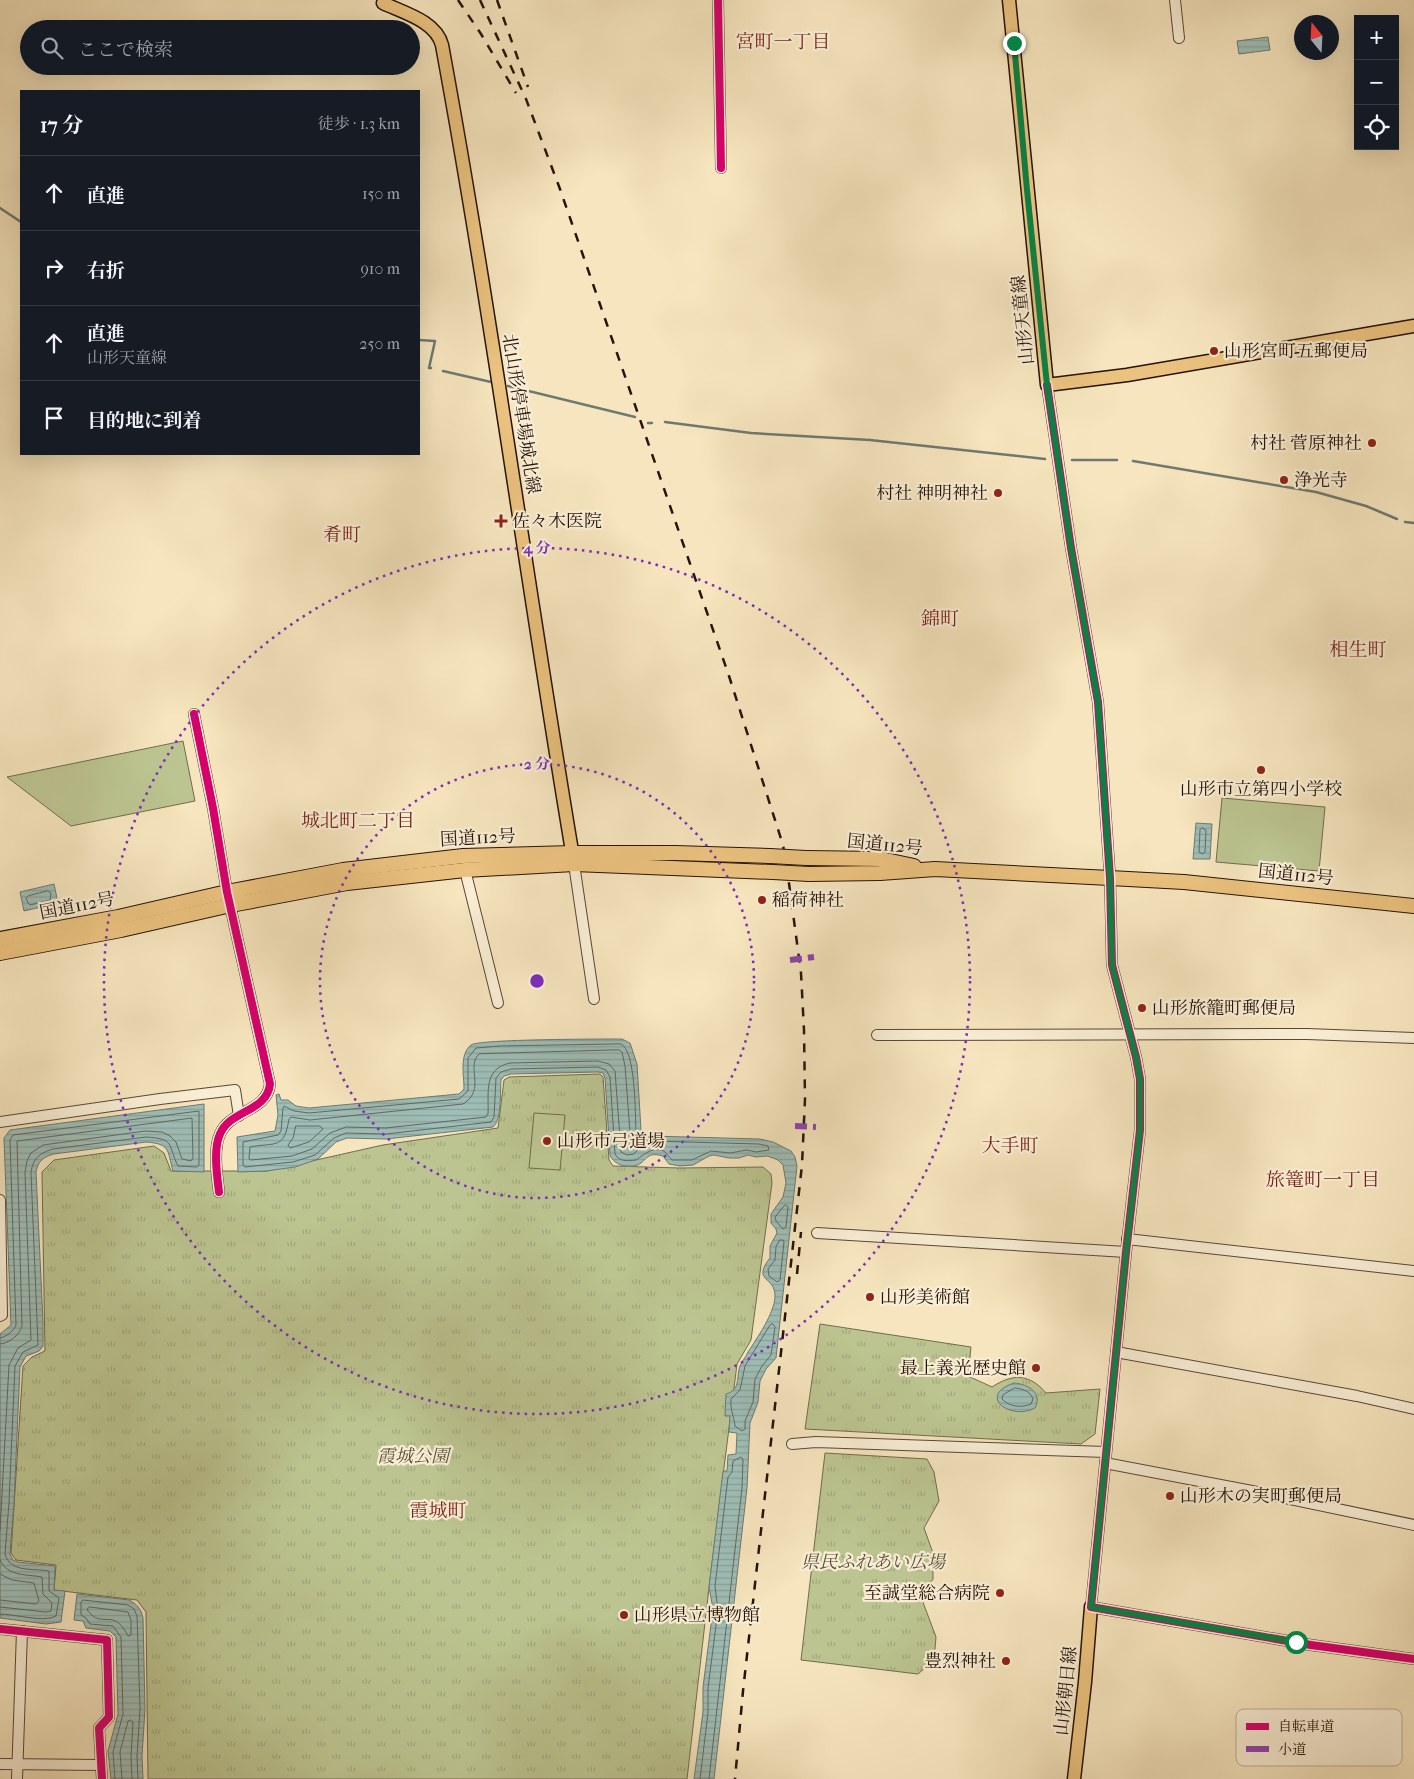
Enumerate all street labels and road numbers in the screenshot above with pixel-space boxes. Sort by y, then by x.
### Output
street label: 山形天童線 [1008,274,1038,366]
street label: 北山形停車場城北線 [498,332,544,496]
street label: 国道112号 [439,826,517,850]
street label: 国道112号 [846,831,924,859]
street label: 国道112号 [1257,861,1335,889]
street label: 国道112号 [38,888,116,924]
street label: 山形朝日線 [1051,1645,1081,1737]

